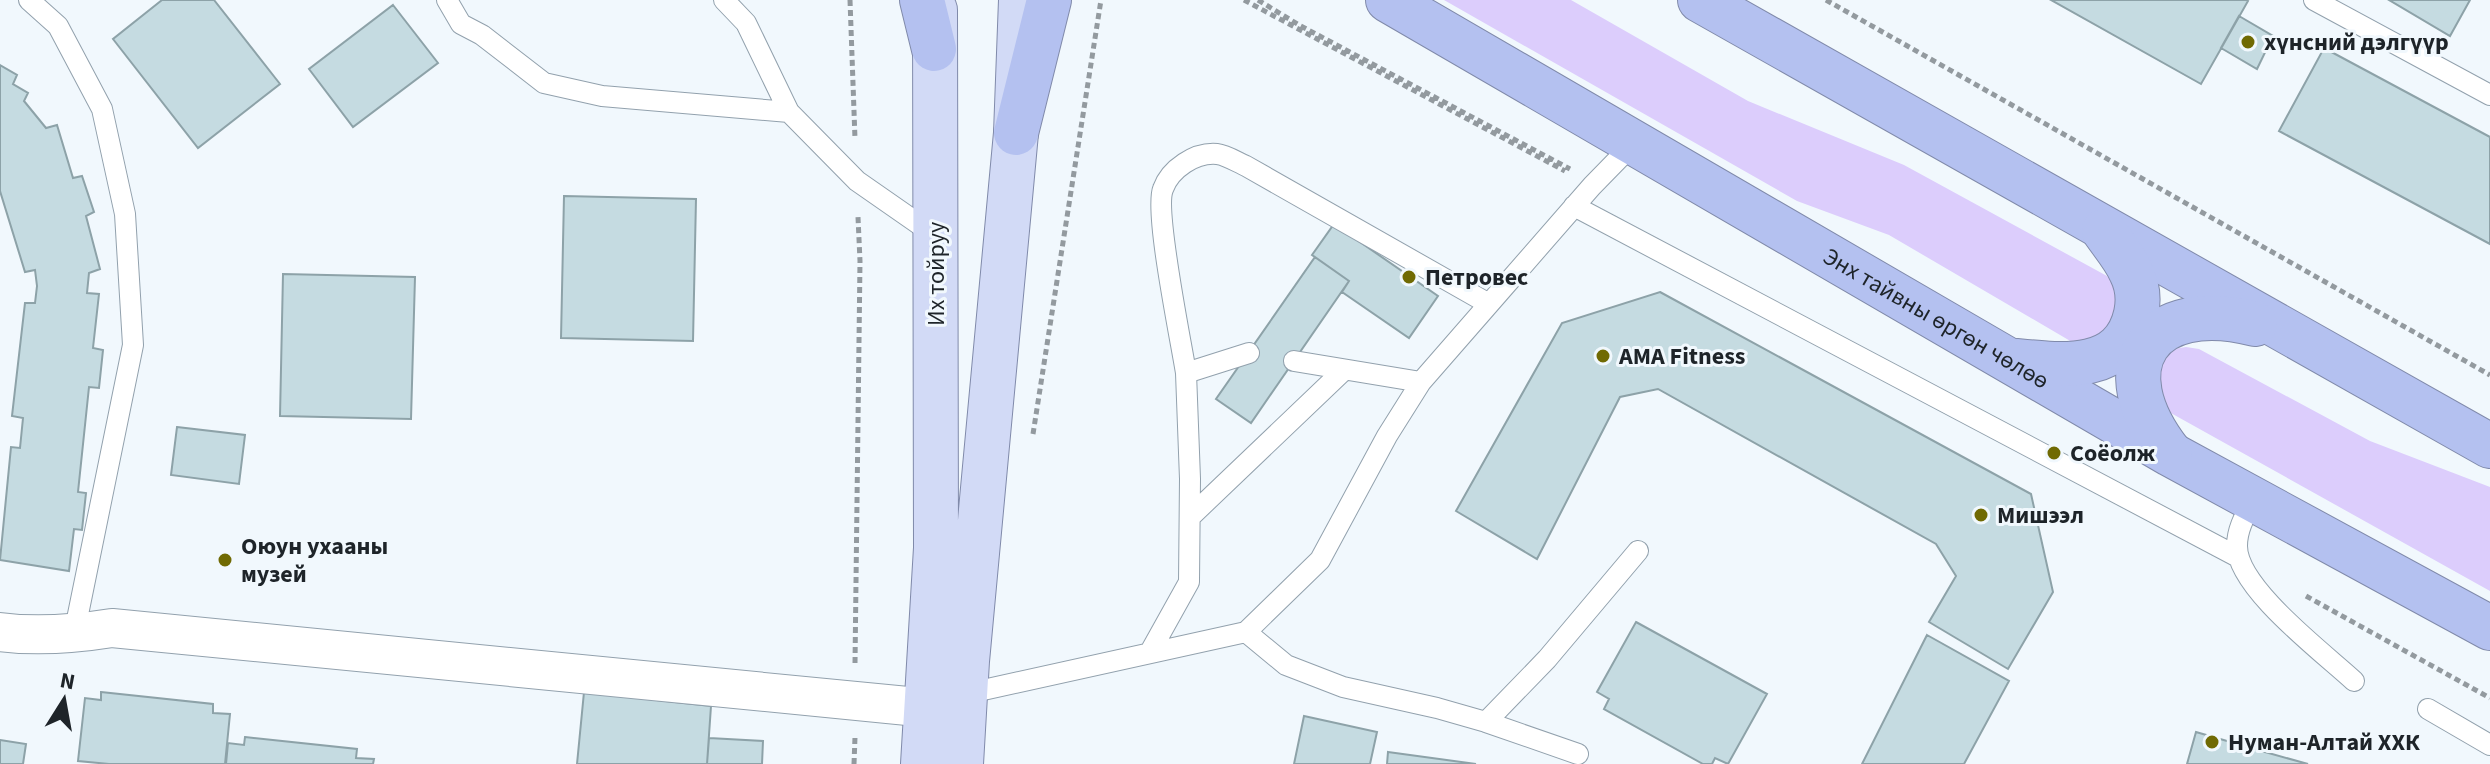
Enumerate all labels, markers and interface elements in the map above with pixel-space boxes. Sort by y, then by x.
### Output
place label: хүнсний дэлгүүр [2264,25,2449,60]
marker: хүнсний дэлгүүр [2239,33,2257,51]
street label: Их тойруу [919,222,954,326]
street label: Энх тайвны өргөн чөлөө [1816,239,2056,398]
place label: Петровес [1425,260,1528,295]
marker: Петровес [1400,268,1418,286]
place label: AMA Fitness [1618,339,1745,374]
marker: AMA Fitness [1594,347,1612,365]
place label: Соёолж [2070,436,2156,471]
marker: Соёолж [2045,444,2063,462]
place label: Мишээл [1997,498,2084,533]
marker: Мишээл [1972,506,1990,524]
place label: Оюун ухааны музей [241,529,388,592]
marker: Оюун ухааны музей [216,551,234,569]
north arrow [24,660,104,740]
text: N [57,664,78,698]
place label: Нуман-Алтай ХХК [2228,725,2420,760]
marker: Нуман-Алтай ХХК [2203,733,2221,751]

